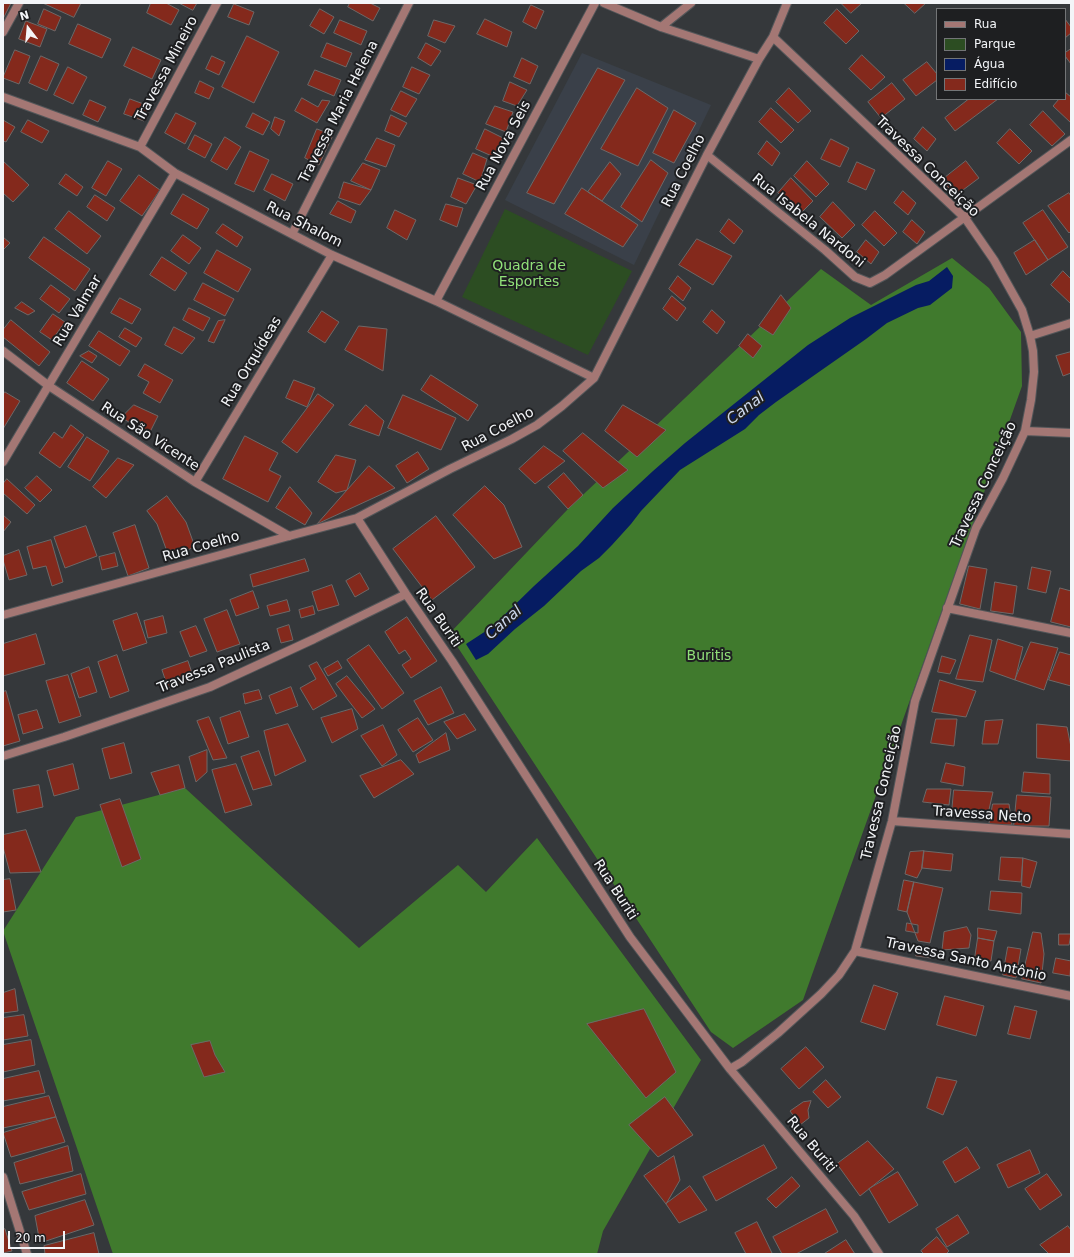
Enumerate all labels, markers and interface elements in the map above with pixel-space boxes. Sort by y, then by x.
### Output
north arrow [8,8,48,48]
text: N [18,8,31,24]
legend [936,8,1066,100]
street label: Travessa Mineiro [132,14,202,124]
text: Rua [974,17,997,31]
text: Parque [974,37,1015,51]
street label: Travessa Maria Helena [296,38,382,186]
text: Água [974,57,1005,71]
text: Edifício [974,77,1017,91]
street label: Rua Nova Seis [473,98,535,194]
street label: Travessa Conceição [872,113,982,221]
street label: Rua Coelho [659,132,709,210]
street label: Rua Isabela Nardoni [748,170,868,272]
street label: Rua Shalom [263,199,345,251]
park label: Quadra de Esportes [492,258,566,290]
street label: Rua Valmar [50,272,106,350]
street label: Rua Orquídeas [218,314,286,410]
water label: Canal [724,389,768,429]
street label: Rua São Vicente [98,399,202,475]
street label: Rua Coelho [459,404,537,456]
street label: Travessa Conceição [947,419,1021,551]
street label: Rua Coelho [161,528,241,566]
street label: Rua Buriti [411,585,465,651]
water label: Canal [482,602,526,644]
street label: Travessa Paulista [155,637,273,697]
park label: Buritis [687,648,731,664]
street label: Travessa Conceição [858,724,906,862]
street label: Travessa Neto [932,803,1032,827]
street label: Rua Buriti [589,857,641,923]
street label: Travessa Santo Antônio [884,935,1048,985]
street label: Rua Buriti [783,1113,839,1177]
scale bar [10,1223,67,1249]
text: 20 m [15,1231,46,1245]

